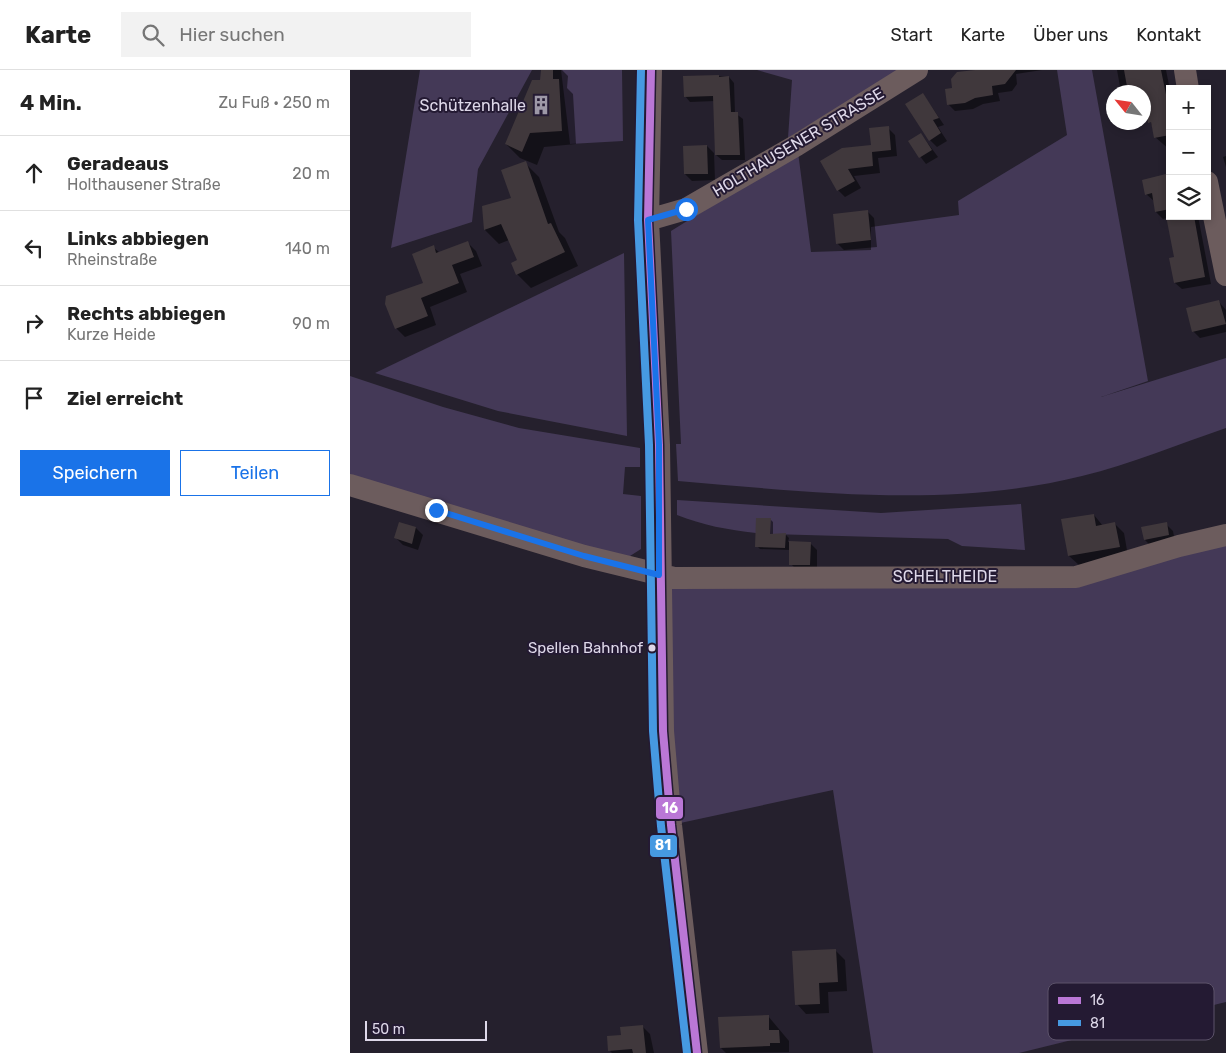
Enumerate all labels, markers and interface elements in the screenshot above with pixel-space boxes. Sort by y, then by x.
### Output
search box [121,12,471,57]
text: Karte [25,21,91,49]
icon: search [139,21,167,49]
text: Hier suchen [179,23,285,46]
text: Start [890,24,933,46]
text: Karte [961,24,1005,46]
text: Über uns [1033,24,1108,46]
text: Kontakt [1136,24,1201,46]
street label: HOLTHAUSENER STRASSE [709,83,887,201]
north arrow [1106,85,1151,130]
map controls [1166,85,1211,220]
button: + [1166,85,1211,130]
text: 4 Min. [20,90,82,115]
text: Zu Fuß · 250 m [219,93,330,112]
building icon: Schützenhalle [530,94,552,116]
place label: Schützenhalle [420,96,526,115]
button: − [1166,130,1211,175]
text: Geradeaus [67,152,169,175]
icon: ahead [20,159,48,187]
text: 20 m [292,164,330,183]
text: Holthausener Straße [67,175,221,194]
button: layers [1166,175,1211,220]
route start [675,198,698,221]
text: Links abbiegen [67,227,209,250]
icon: left [20,234,48,262]
text: 140 m [285,239,330,258]
text: Rheinstraße [67,250,157,269]
text: Rechts abbiegen [67,302,226,325]
icon: right [20,309,48,337]
text: 90 m [292,314,330,333]
text: Kurze Heide [67,325,156,344]
icon: arrive [20,384,48,412]
text: Ziel erreicht [67,387,183,410]
button: Speichern [20,450,170,496]
button: Teilen [180,450,330,496]
route end [425,499,448,522]
street label: SCHELTHEIDE [893,567,997,586]
place label: Spellen Bahnhof [528,639,643,657]
marker: Spellen Bahnhof [647,643,657,653]
line badge: 16 [655,796,684,820]
text: 16 [662,800,678,817]
line badge: 81 [649,834,678,858]
text: 81 [655,837,671,854]
legend [1048,983,1214,1040]
text: 16 [1090,992,1104,1009]
text: 81 [1090,1015,1105,1032]
scale bar [365,1018,488,1041]
text: 50 m [372,1021,405,1038]

